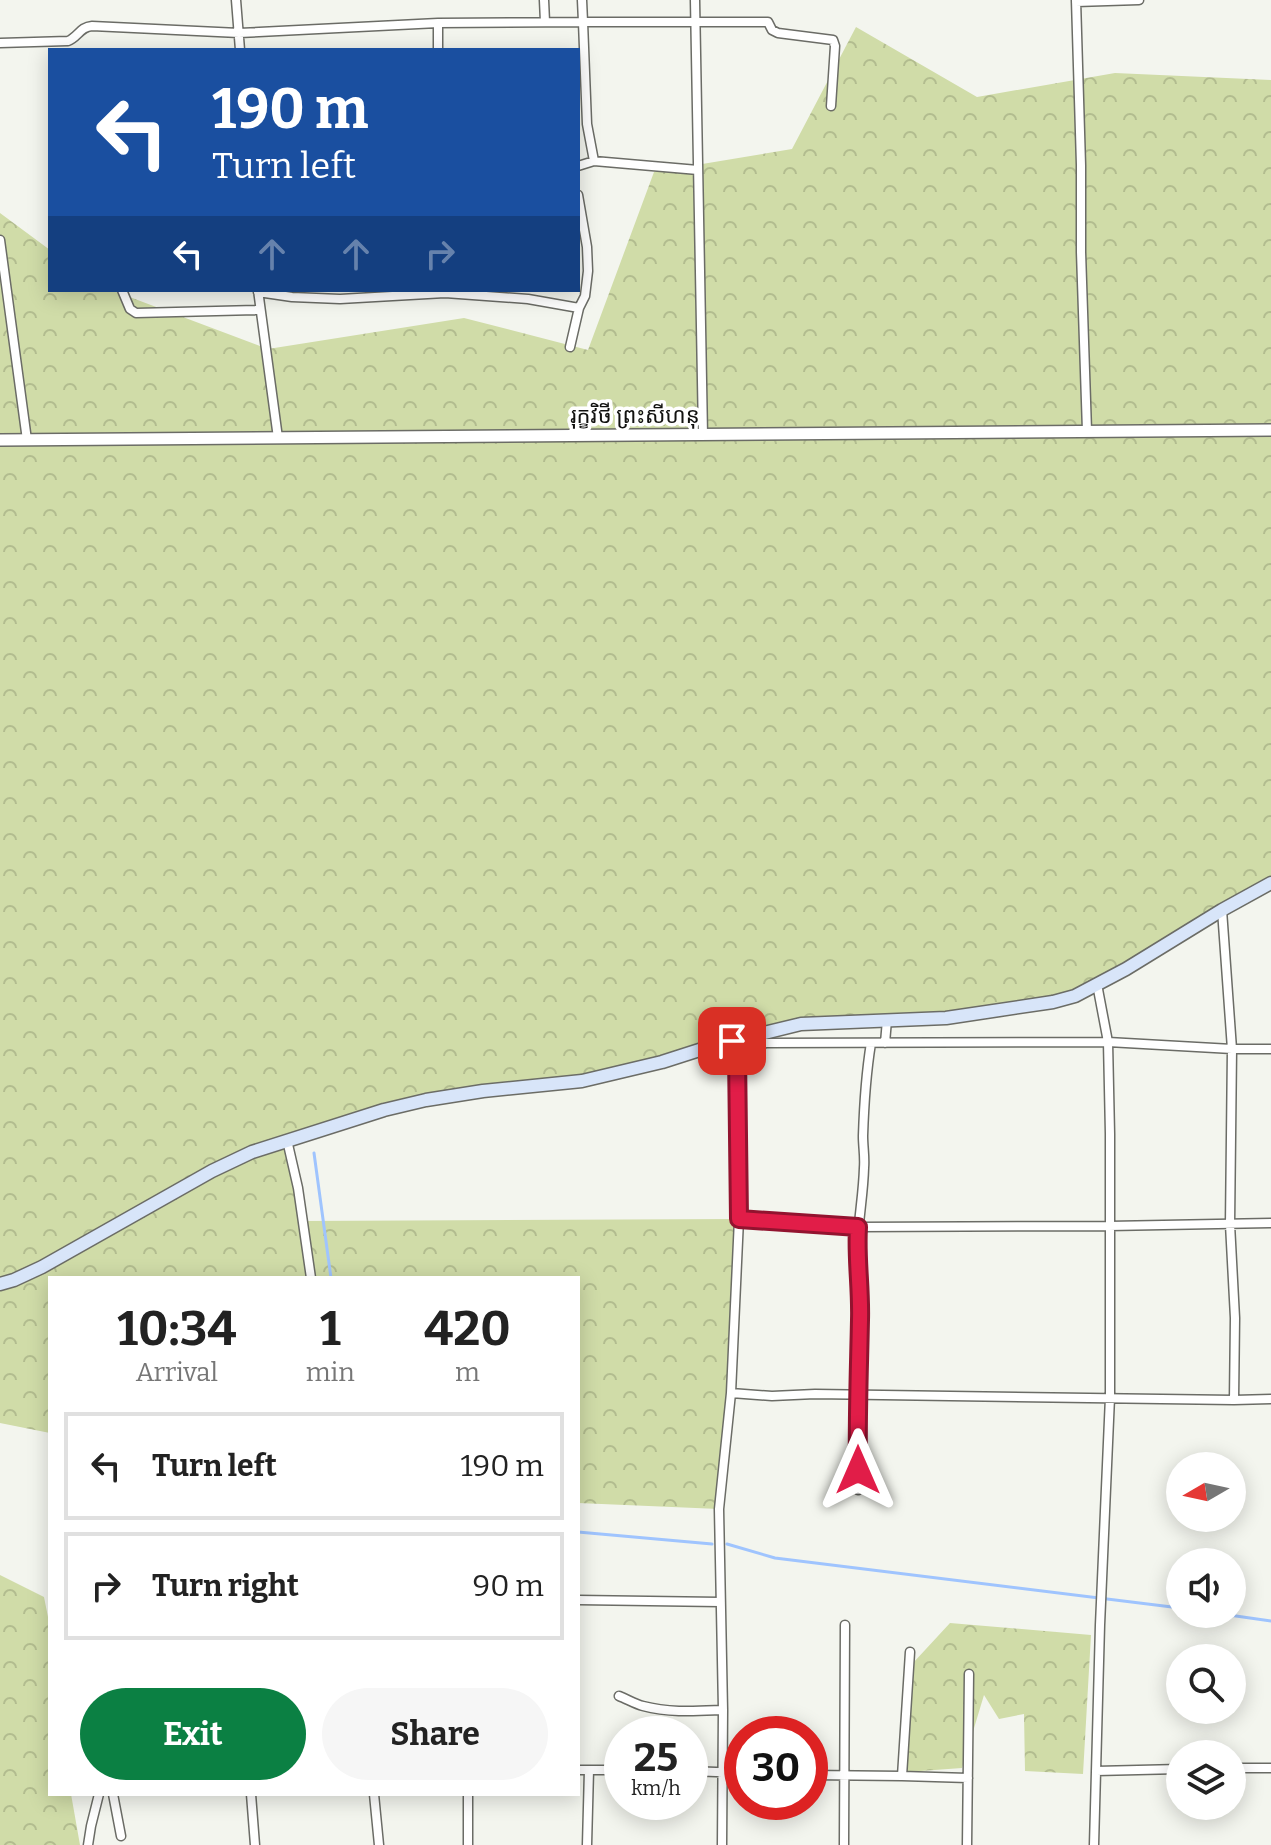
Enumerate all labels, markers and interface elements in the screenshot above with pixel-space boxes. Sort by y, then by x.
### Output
text: 190 m [212,76,368,143]
icon: left [80,80,184,184]
text: Turn left [212,144,356,188]
icon: left [166,232,210,276]
icon: ahead [250,232,294,276]
icon: ahead [334,232,378,276]
icon: right [418,232,462,276]
street label: រុក្ខវិថី ព្រះសីហនុ [570,402,700,429]
pin [698,1007,766,1075]
icon: arrive [710,1019,754,1063]
text: 10:34 [117,1300,237,1358]
text: 1 [320,1300,341,1358]
text: 420 [424,1300,511,1358]
text: Arrival [136,1357,218,1388]
text: min [306,1357,355,1388]
text: m [455,1357,480,1388]
position arrow [816,1428,900,1512]
icon: left [84,1444,128,1488]
text: Turn left [152,1448,277,1484]
text: 190 m [460,1448,544,1484]
north arrow [1166,1452,1246,1532]
map controls [1166,1452,1246,1820]
button: sound [1166,1548,1246,1628]
icon: right [84,1564,128,1608]
text: Turn right [152,1568,299,1604]
text: 90 m [473,1568,544,1604]
button: search [1166,1644,1246,1724]
button: Exit [80,1688,306,1780]
button: Share [322,1688,548,1780]
speed limit sign: 30 [724,1716,828,1820]
text: 25 [634,1734,678,1782]
button: layers [1166,1740,1246,1820]
text: km/h [631,1776,681,1800]

